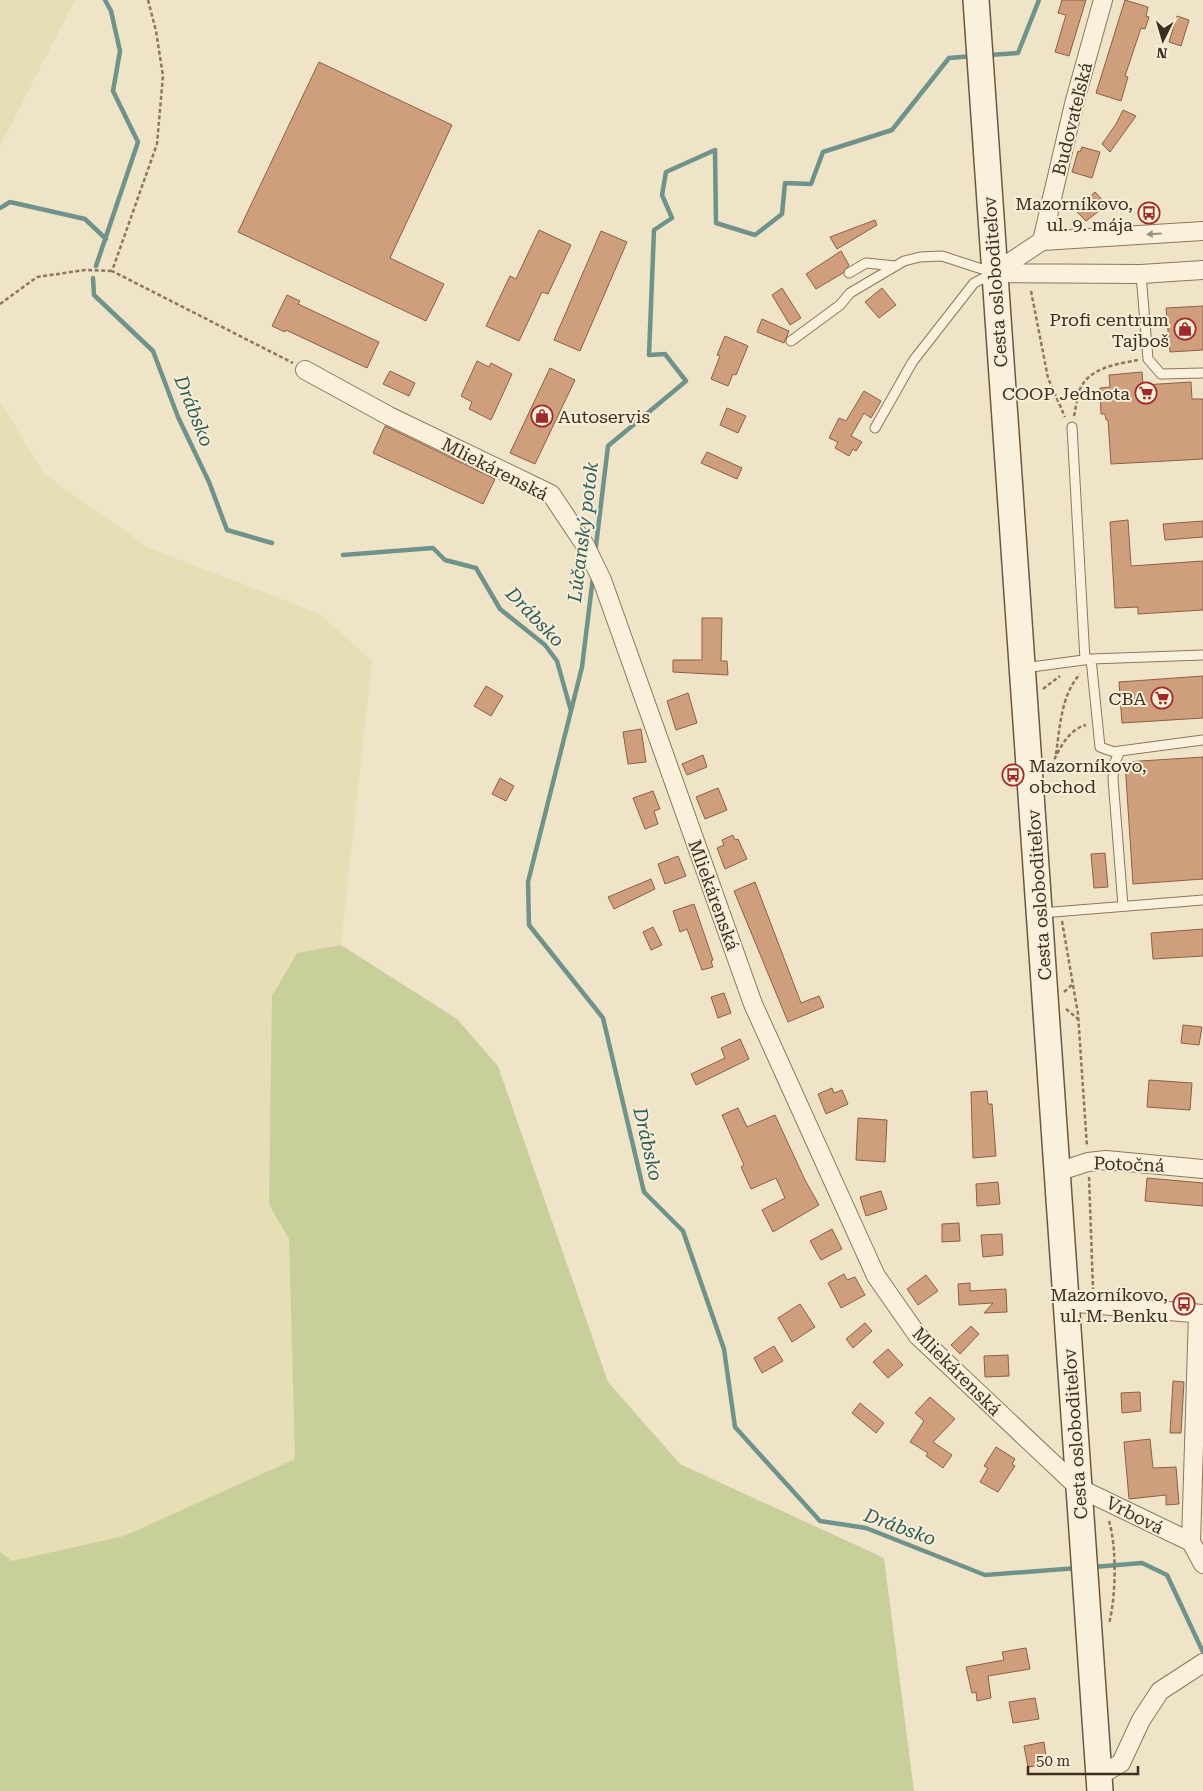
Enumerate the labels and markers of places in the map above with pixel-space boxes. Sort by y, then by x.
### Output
place label: Mazorníkovo, ul. 9. mája [1015,193,1133,235]
bus stop icon: Mazorníkovo, ul. 9. mája [1137,201,1161,225]
place label: Profi centrum Tajboš [1049,309,1169,351]
shop icon: Profi centrum Tajboš [1173,317,1197,341]
supermarket icon: COOP Jednota [1134,381,1158,405]
place label: COOP Jednota [1002,383,1130,404]
shop icon: Autoservis [530,404,554,428]
place label: Autoservis [558,406,650,427]
supermarket icon: CBA [1150,686,1174,710]
place label: CBA [1109,688,1146,709]
place label: Mazorníkovo, obchod [1029,755,1147,797]
bus stop icon: Mazorníkovo, obchod [1001,763,1025,787]
place label: Mazorníkovo, ul. M. Benku [1050,1284,1168,1326]
bus stop icon: Mazorníkovo, ul. M. Benku [1172,1292,1196,1316]

